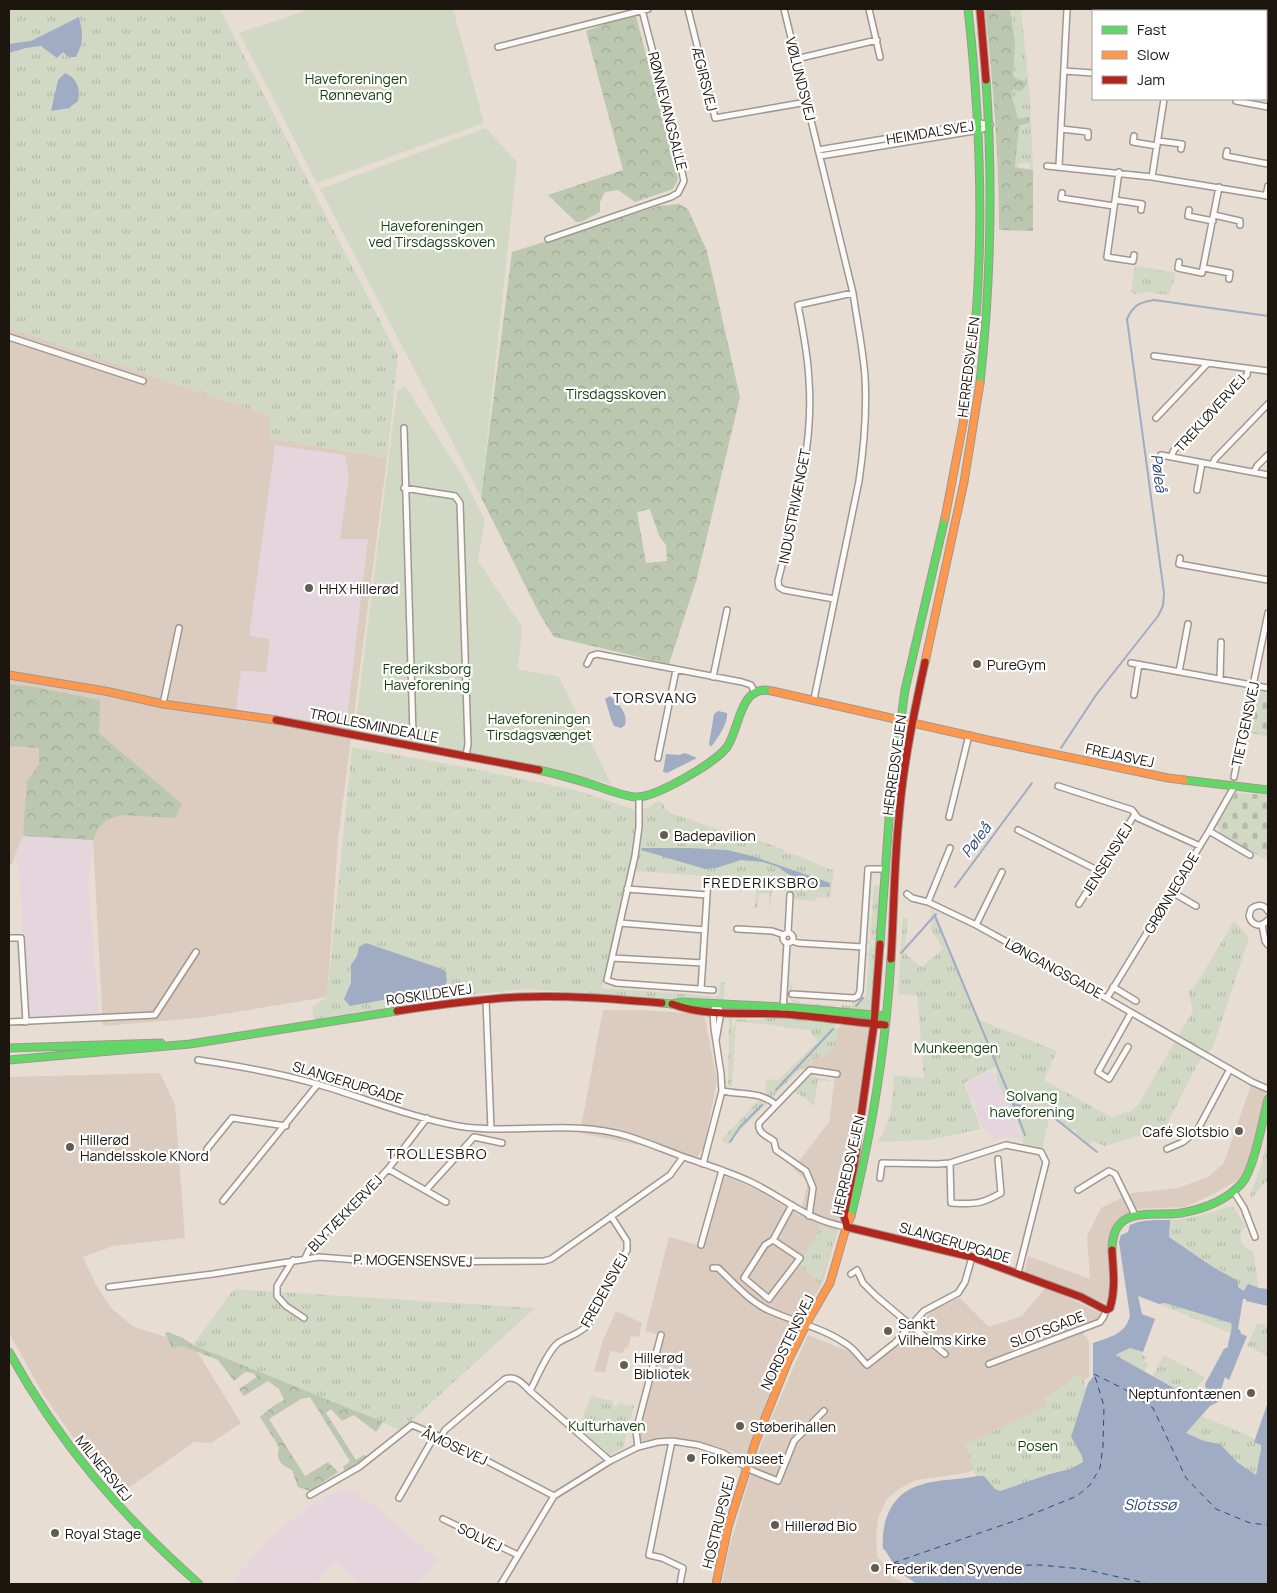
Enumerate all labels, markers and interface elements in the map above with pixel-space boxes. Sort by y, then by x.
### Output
legend [1092,10,1267,100]
text: Fast [1137,19,1166,40]
street label: VØLUNDSVEJ [781,35,821,123]
text: Slow [1137,44,1170,65]
street label: ÆGIRSVEJ [688,45,722,113]
street label: RØNNEVANGSALLE [644,50,692,172]
park label: Haveforeningen Rønnevang [305,69,407,104]
text: Jam [1137,69,1165,90]
street label: HEIMDALSVEJ [885,116,975,148]
park label: Haveforeningen ved Tirsdagsskoven [369,216,495,251]
street label: HERREDSVEJEN [952,316,984,418]
street label: TREKLØVERVEJ [1170,370,1250,456]
park label: Tirsdagsskoven [566,384,666,403]
street label: INDUSTRIVÆNGET [774,446,815,565]
water label: Pøleå [1146,453,1172,494]
place label: HHX Hillerød [319,579,399,598]
marker: HHX Hillerød [303,582,315,594]
place label: PureGym [987,655,1046,674]
marker: PureGym [971,658,983,670]
park label: Frederiksborg Haveforening [383,659,471,694]
street label: TIETGENSVEJ [1227,680,1263,768]
district label: TORSVANG [613,687,697,708]
street label: TROLLESMINDEALLE [308,703,440,747]
park label: Haveforeningen Tirsdagsvænget [486,709,592,744]
street label: HERREDSVEJEN [878,713,910,817]
street label: FREJASVEJ [1084,738,1156,772]
water label: Pøleå [956,818,996,862]
street label: JENSENSVEJ [1077,819,1137,899]
place label: Badepavilion [674,826,756,845]
marker: Badepavilion [658,829,670,841]
street label: GRØNNEGADE [1139,849,1203,937]
district label: FREDERIKSBRO [703,872,819,893]
street label: LØNGANGSGADE [1002,933,1106,1003]
street label: ROSKILDEVEJ [385,979,473,1009]
park label: Munkeengen [914,1038,998,1057]
street label: SLANGERUPGADE [290,1056,406,1108]
park label: Solvang haveforening [990,1086,1074,1121]
street label: HERREDSVEJEN [827,1113,869,1217]
place label: Café Slotsbio [1142,1122,1229,1141]
marker: Café Slotsbio [1233,1125,1245,1137]
place label: Hillerød Handelsskole KNord [80,1130,209,1165]
marker: Hillerød Handelsskole KNord [64,1141,76,1153]
district label: TROLLESBRO [386,1143,488,1164]
street label: BLYTÆKKERVEJ [303,1171,387,1255]
street label: SLANGERUPGADE [897,1217,1013,1267]
street label: P. MOGENSENSVEJ [353,1249,473,1271]
street label: FREDENSVEJ [576,1249,632,1331]
street label: NORDSTENSVEJ [756,1291,818,1393]
street label: SLOTSGADE [1007,1306,1087,1352]
place label: Sankt Vilhelms Kirke [898,1314,986,1349]
marker: Sankt Vilhelms Kirke [882,1325,894,1337]
place label: Hillerød Bibliotek [634,1348,690,1383]
marker: Hillerød Bibliotek [618,1359,630,1371]
place label: Neptunfontænen [1128,1384,1241,1403]
marker: Neptunfontænen [1245,1387,1257,1399]
park label: Kulturhaven [568,1416,646,1435]
place label: Støberihallen [750,1417,836,1436]
marker: Støberihallen [734,1420,746,1432]
street label: ÅMOSEVEJ [419,1423,491,1469]
street label: MILNERSVEJ [71,1431,137,1505]
park label: Posen [1018,1436,1058,1455]
place label: Folkemuseet [701,1449,784,1468]
marker: Folkemuseet [685,1452,697,1464]
street label: HOSTRUPSVEJ [697,1474,739,1570]
water label: Slotssø [1124,1494,1178,1515]
place label: Hillerød Bio [785,1516,857,1535]
street label: SOLVEJ [454,1518,506,1556]
marker: Hillerød Bio [769,1519,781,1531]
place label: Royal Stage [65,1524,141,1543]
marker: Royal Stage [49,1527,61,1539]
place label: Frederik den Syvende [885,1559,1023,1578]
marker: Frederik den Syvende [869,1562,881,1574]

